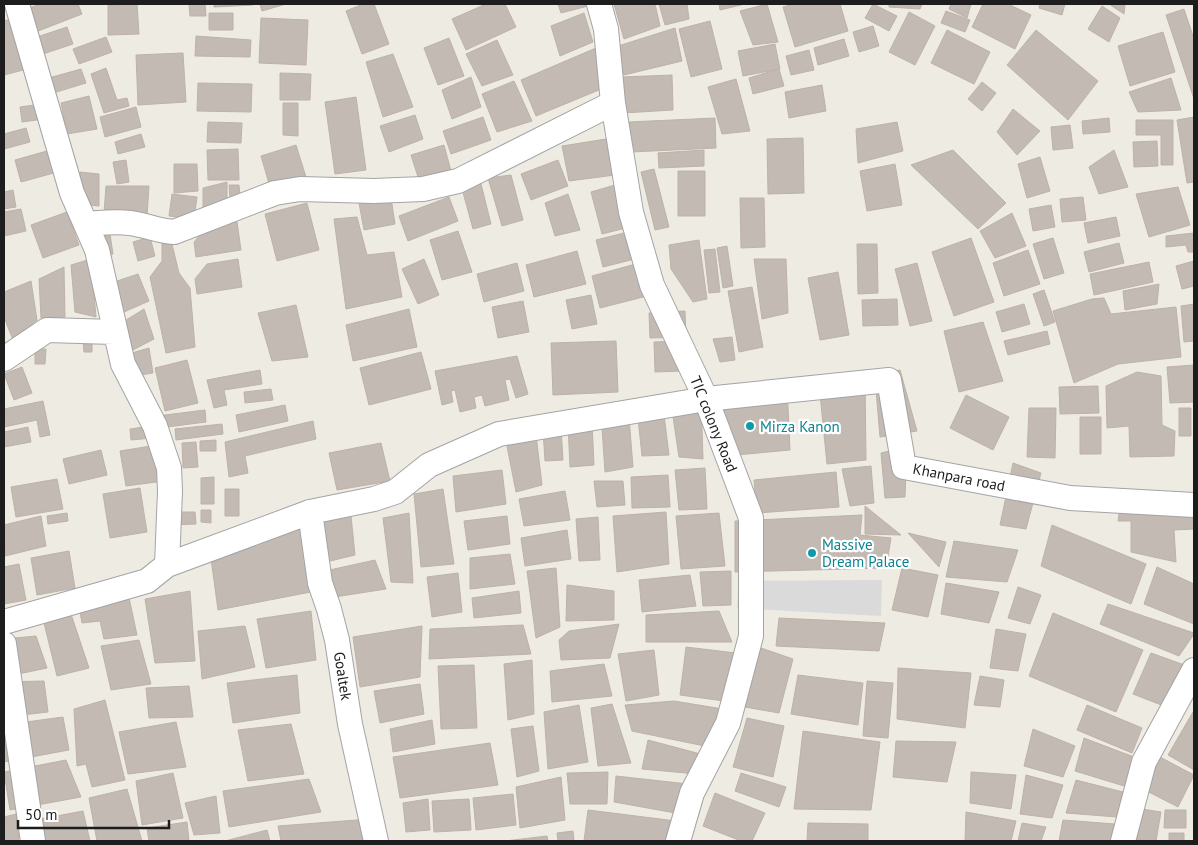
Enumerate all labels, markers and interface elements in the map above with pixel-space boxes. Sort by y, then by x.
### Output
street label: TIC colony Road [686,373,742,475]
place label: Mirza Kanon [760,417,840,436]
marker: Mirza Kanon [744,420,756,432]
street label: Khanpara road [911,459,1007,495]
place label: Massive Dream Palace [822,535,909,571]
marker: Massive Dream Palace [806,547,818,559]
street label: Goaltek [330,650,356,702]
scale bar [18,798,169,830]
text: 50 m [25,805,58,824]

